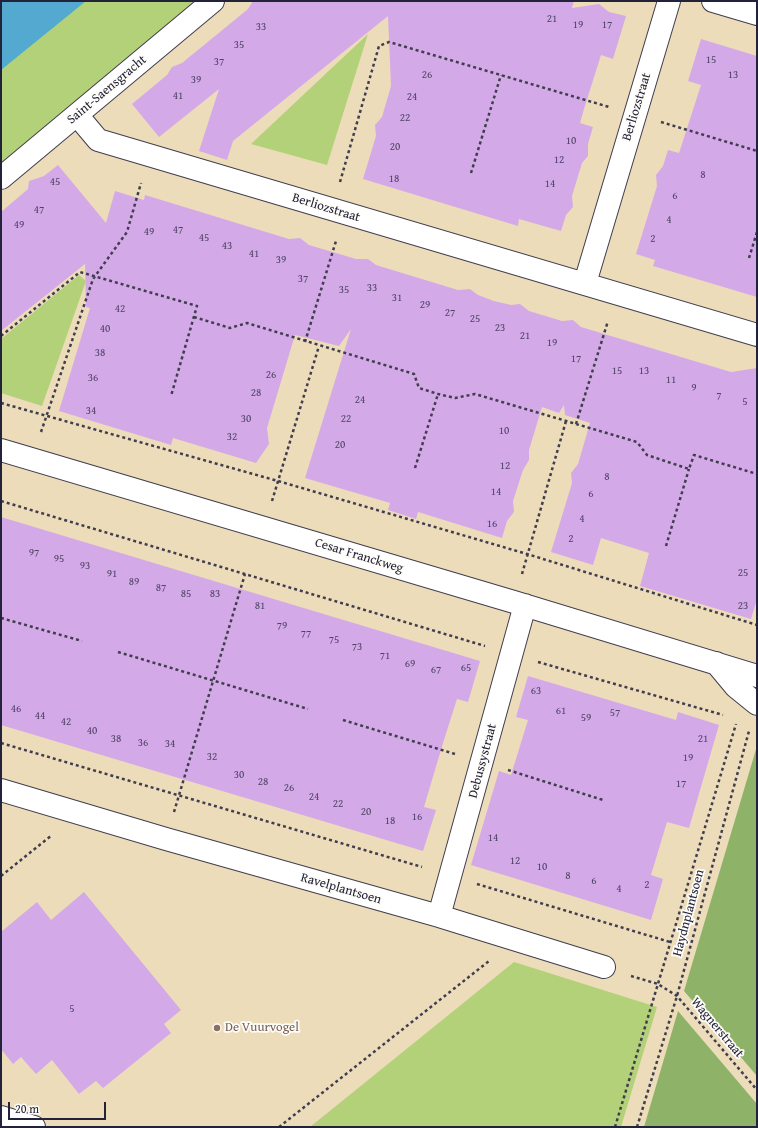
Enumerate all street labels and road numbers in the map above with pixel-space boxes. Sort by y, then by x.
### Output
street label: Saint-Saensgracht [64,52,150,128]
street label: Berliozstraat [619,71,655,143]
street label: Berliozstraat [290,190,362,226]
street label: Cesar Franckweg [313,535,405,577]
street label: Debussystraat [466,722,500,800]
street label: Haydnplantsoen [670,868,708,958]
street label: Ravelplantsoen [299,870,383,908]
street label: Wagnerstraat [687,995,747,1061]

